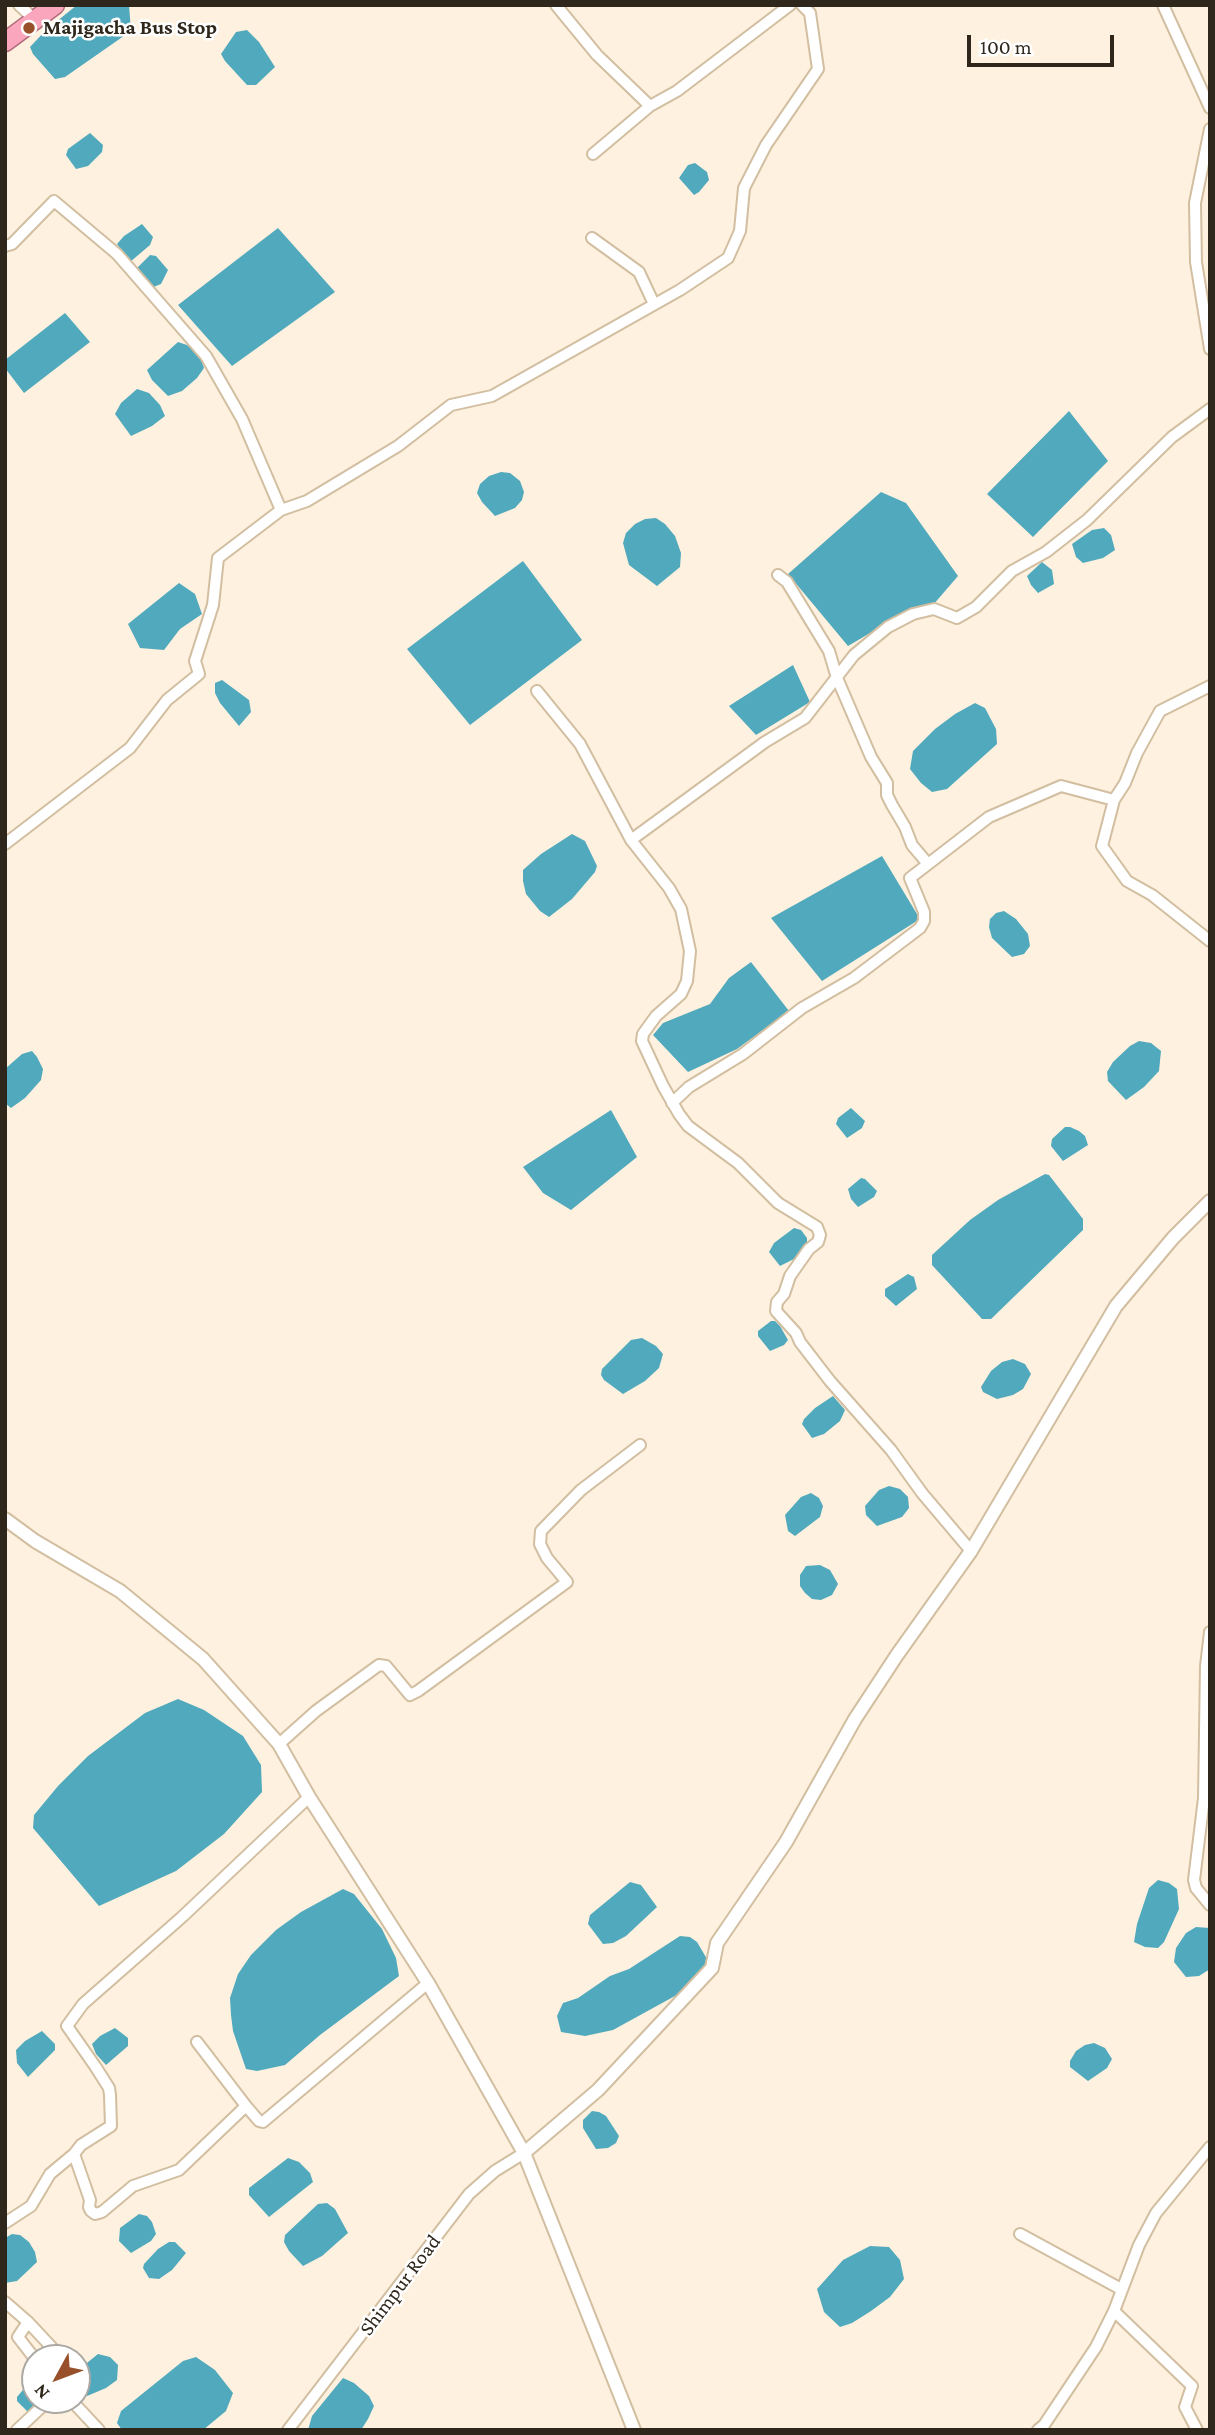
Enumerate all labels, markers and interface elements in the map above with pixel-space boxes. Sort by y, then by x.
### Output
place label: Majigacha Bus Stop [43,15,217,41]
marker: Majigacha Bus Stop [21,20,37,36]
scale bar [970,21,1117,65]
text: 100 m [980,35,1032,59]
street label: Shimpur Road [354,2230,446,2340]
north arrow [21,2344,91,2414]
text: N [29,2380,53,2404]

